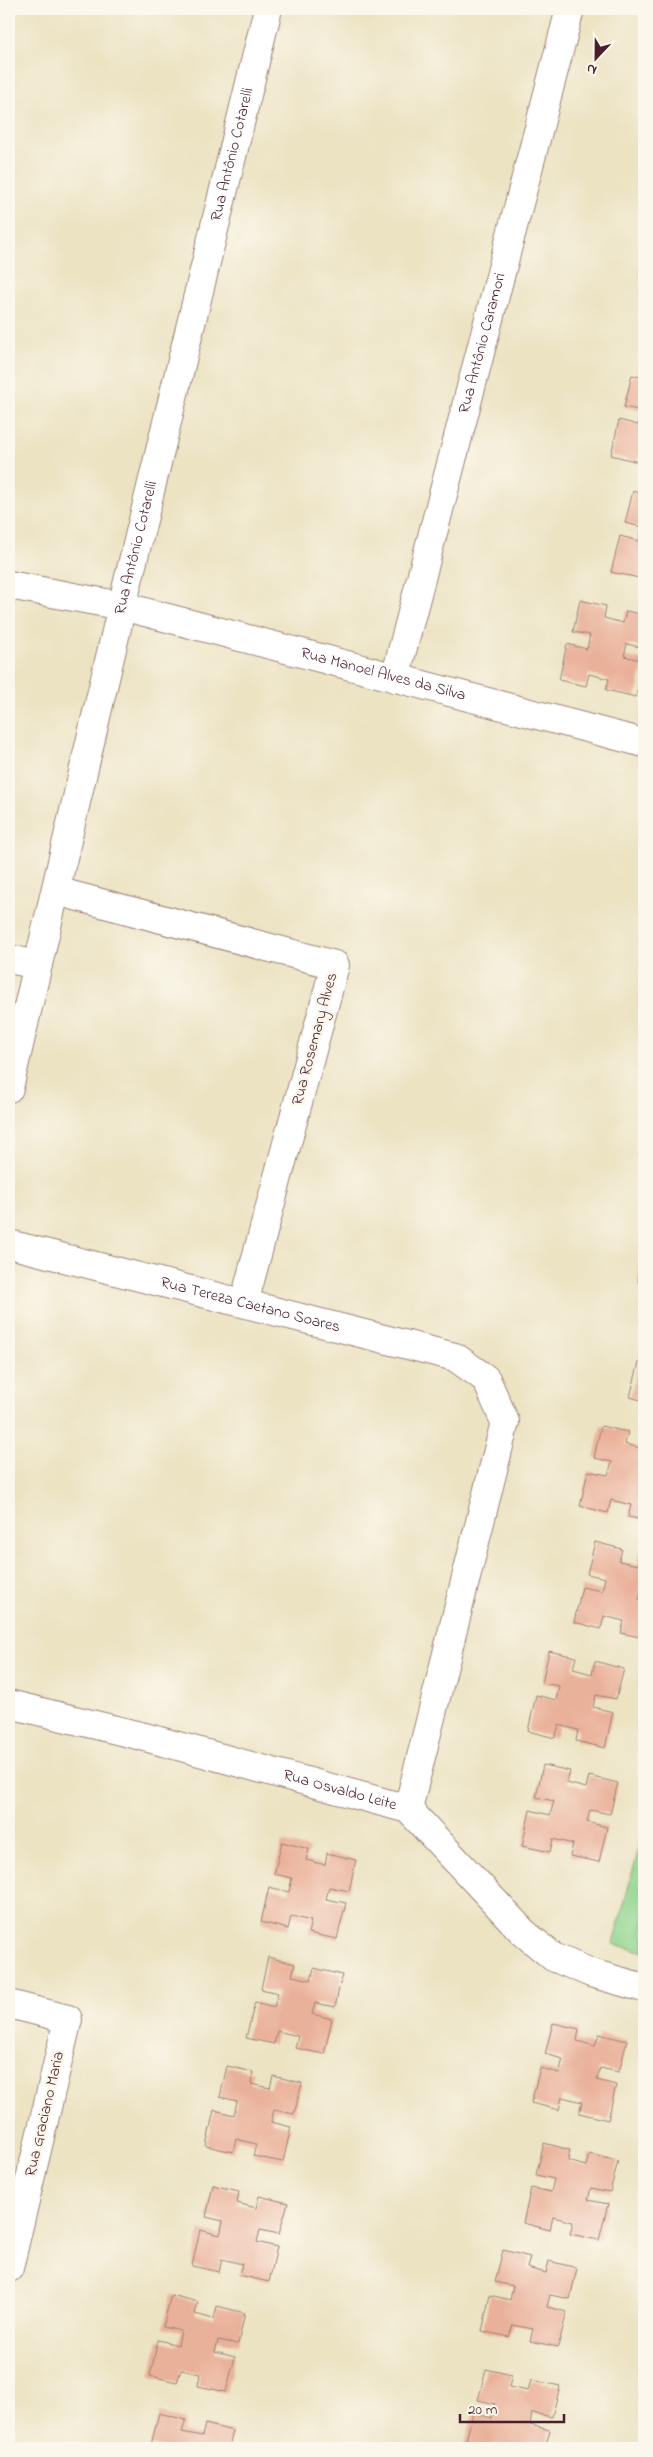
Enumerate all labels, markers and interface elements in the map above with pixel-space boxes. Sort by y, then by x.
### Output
north arrow [570,32,620,82]
text: N [583,57,600,80]
street label: Rua Antônio Cotarelli [205,85,260,224]
street label: Rua Antônio Caramori [453,270,513,416]
street label: Rua Antônio Cotarelli [108,478,164,617]
street label: Rua Manoel Alves da Silva [298,641,468,708]
street label: Rua Rosemary Alves [286,970,344,1108]
street label: Rua Tereza Caetano Soares [158,1271,343,1339]
street label: Rua Osvaldo Leite [280,1763,400,1818]
street label: Rua Graciano Maria [19,2049,71,2179]
scale bar [460,2392,564,2424]
text: 20 m [468,2399,498,2421]

